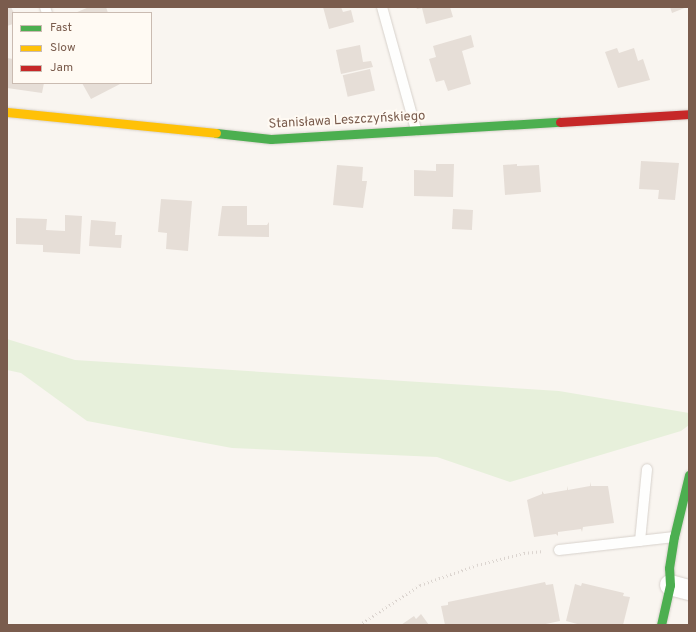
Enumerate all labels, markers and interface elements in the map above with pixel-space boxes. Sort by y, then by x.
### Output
legend [12,12,152,84]
text: Fast [50,20,72,36]
text: Slow [50,40,76,56]
text: Jam [50,60,73,76]
street label: Stanisława Leszczyńskiego [268,109,426,133]

